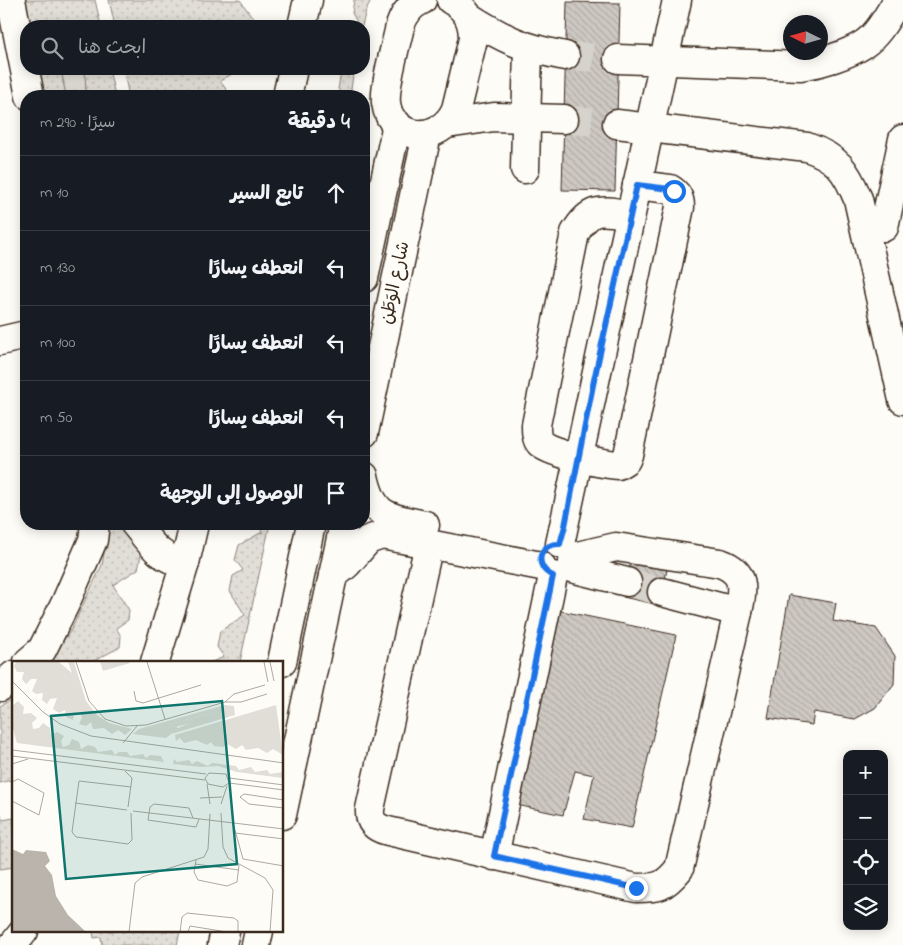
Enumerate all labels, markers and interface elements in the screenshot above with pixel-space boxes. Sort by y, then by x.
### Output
north arrow [783,15,828,60]
search box [20,20,370,75]
icon: search [38,34,66,62]
text: ابحث هنا [78,35,146,62]
text: 4 دقيقة [288,108,350,138]
text: سيرًا · 290 m [40,111,115,135]
icon: ahead [322,179,350,207]
route start [663,180,686,203]
text: 10 m [40,181,68,205]
text: تابع السير [231,181,303,208]
street label: شارع الوَطَن [375,239,417,327]
icon: left [322,254,350,282]
text: 130 m [40,256,75,280]
text: انعطف يسارًا [208,256,303,283]
icon: left [322,329,350,357]
text: 100 m [40,331,75,355]
text: انعطف يسارًا [208,331,303,358]
icon: left [322,404,350,432]
text: 50 m [40,406,73,430]
text: انعطف يسارًا [208,406,303,433]
icon: arrive [322,479,350,507]
text: الوصول إلى الوجهة [160,481,303,508]
inset map [12,661,284,932]
map controls [843,750,888,930]
button: + [843,750,888,795]
button: − [843,795,888,840]
button: locate [843,840,888,885]
route end [625,877,648,900]
button: layers [843,885,888,930]

